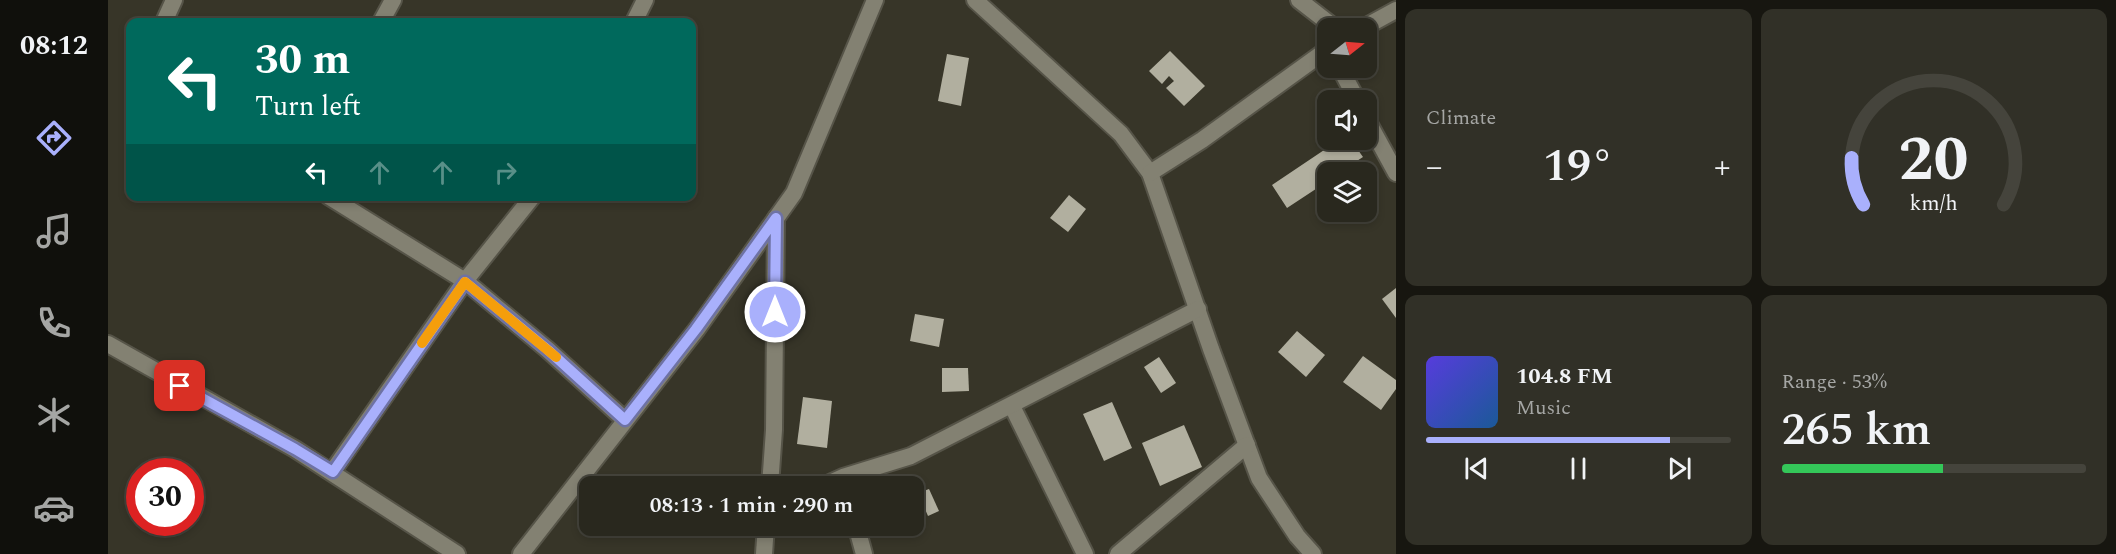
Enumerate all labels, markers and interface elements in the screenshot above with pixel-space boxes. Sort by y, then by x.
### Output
north arrow [1317,18,1377,78]
map controls [1317,18,1377,222]
text: 08:12 [20,25,88,67]
text: 30 m [255,29,350,92]
icon: left [156,42,234,120]
text: Turn left [255,86,361,128]
button: sound [1317,90,1377,150]
text: Climate [1426,103,1496,133]
text: 20 [1899,113,1969,208]
icon: directions [33,117,75,159]
text: 19° [1543,132,1614,201]
text: − [1426,142,1443,192]
text: + [1714,142,1731,192]
icon: left [300,156,333,189]
icon: ahead [363,156,396,189]
icon: ahead [426,156,459,189]
icon: right [489,156,522,189]
button: layers [1317,162,1377,222]
text: km/h [1910,187,1958,220]
icon: music [33,210,75,252]
position arrow [743,280,807,344]
icon: phone [33,302,75,344]
pin [154,360,205,411]
text: 104.8 FM [1516,360,1613,393]
text: Range · 53% [1782,367,1887,397]
icon: arrive [163,369,196,402]
text: Music [1516,393,1571,423]
icon: climate [33,394,75,436]
text: 265 km [1782,396,1931,465]
icon: previous [1460,452,1493,485]
icon: pause [1562,452,1595,485]
icon: next [1663,452,1696,485]
speed limit sign: 30 [126,458,204,536]
icon: car [33,487,75,529]
text: 08:13 · 1 min · 290 m [650,489,853,522]

